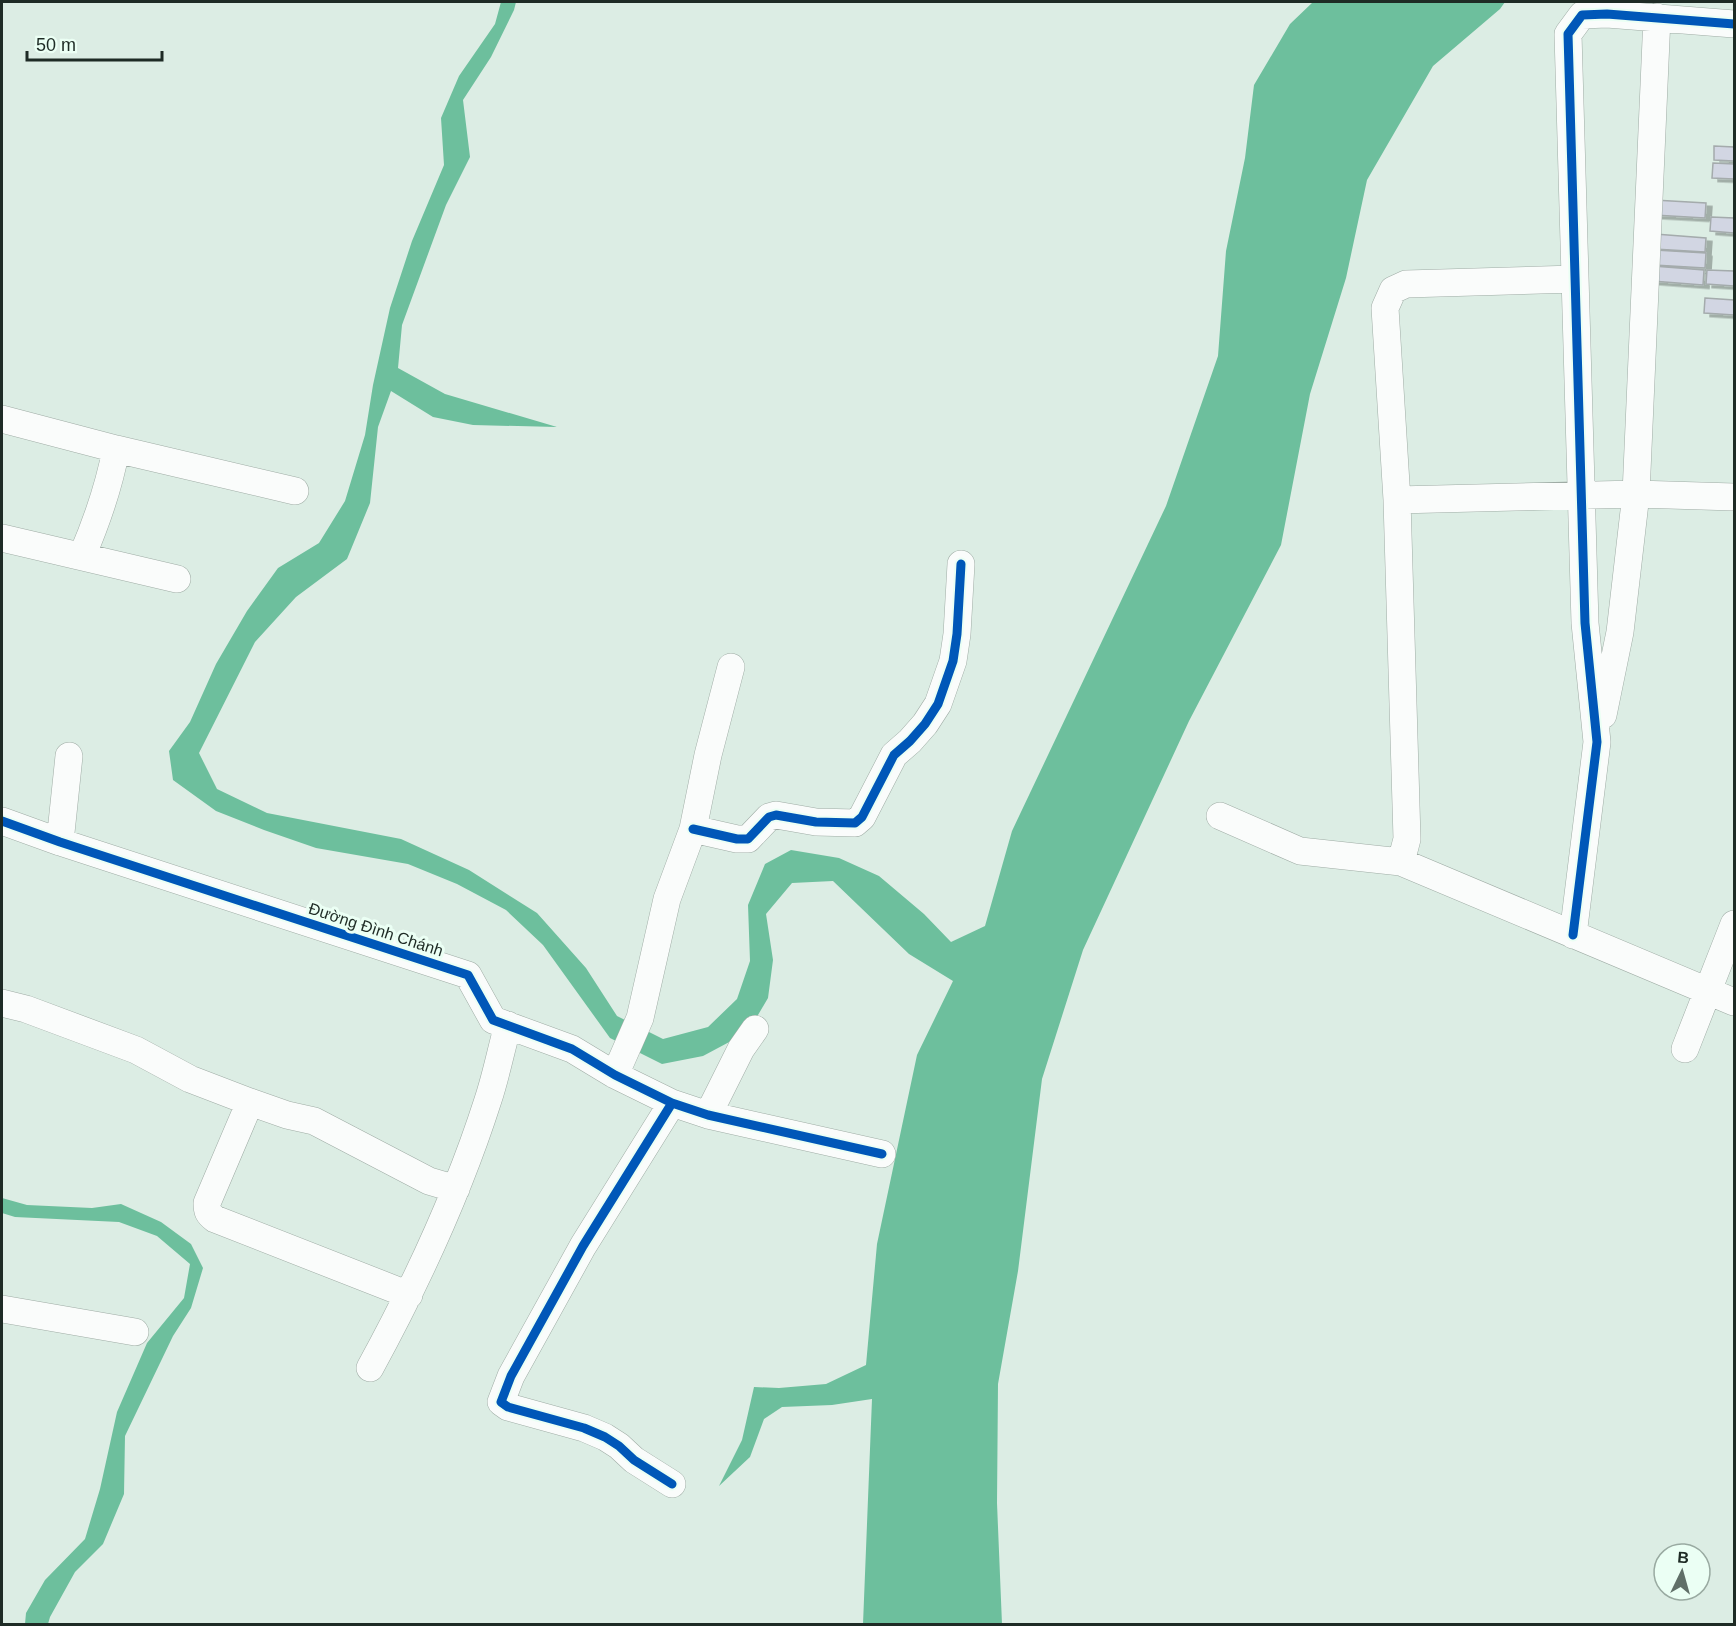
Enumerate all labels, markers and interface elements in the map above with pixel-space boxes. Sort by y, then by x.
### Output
scale bar [27,24,162,62]
text: 50 m [36,35,76,55]
street label: Đường Đình Chánh [306,900,445,959]
north arrow [1652,1542,1712,1602]
text: B [1677,1549,1690,1567]

